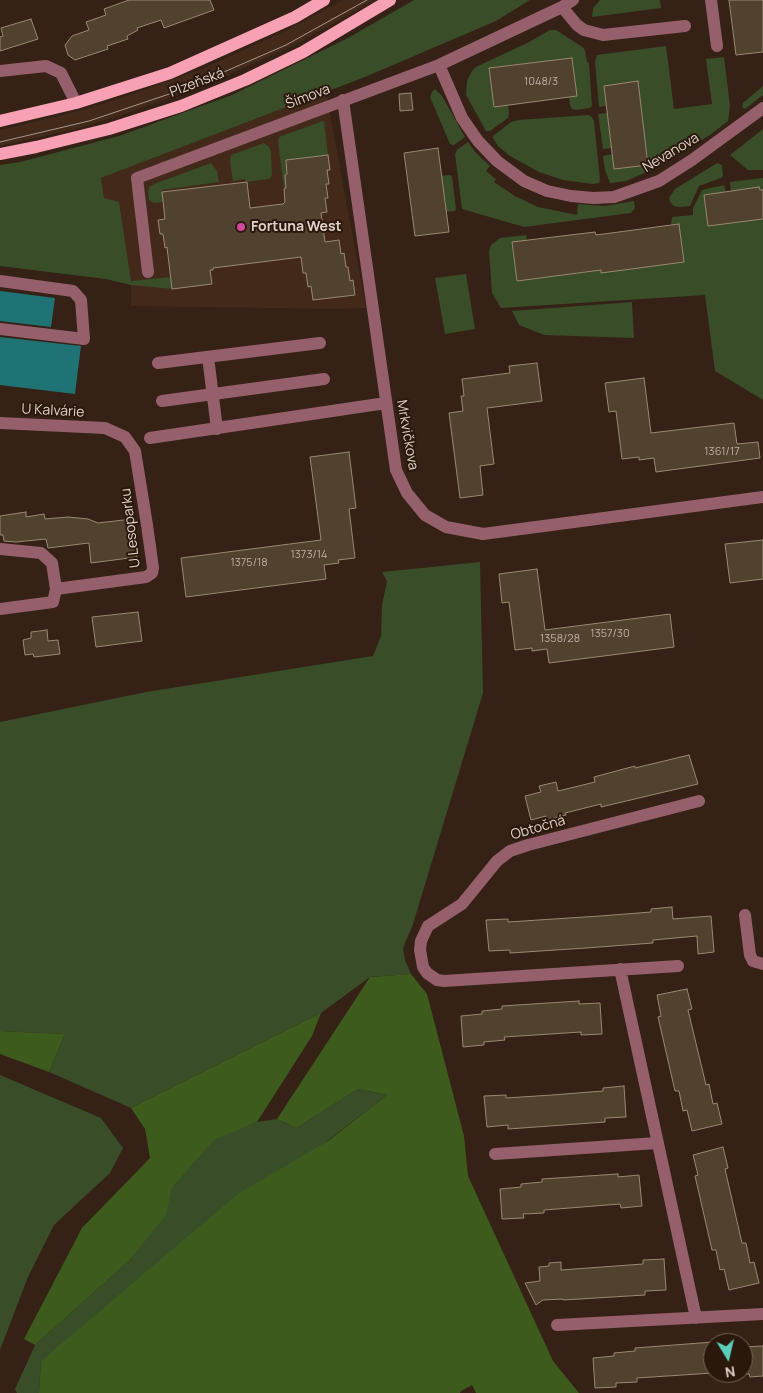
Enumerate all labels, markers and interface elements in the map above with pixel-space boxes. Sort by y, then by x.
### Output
street label: Plzeňská [167,65,227,101]
house number: 1048/3 [524,75,558,89]
street label: Šímova [283,81,333,113]
street label: Nevanova [640,130,702,176]
place label: Fortuna West [251,219,342,235]
marker: Fortuna West [235,221,247,233]
street label: Mrkvičkova [393,399,421,471]
street label: U Kalvárie [21,401,85,421]
house number: 1361/17 [704,445,740,459]
street label: U Lesoparku [118,487,144,569]
house number: 1373/14 [290,548,328,562]
house number: 1375/18 [230,556,268,570]
house number: 1357/30 [590,627,630,641]
house number: 1358/28 [540,632,580,646]
street label: Obtočná [509,812,567,844]
north arrow [703,1333,753,1383]
text: N [724,1362,737,1382]

